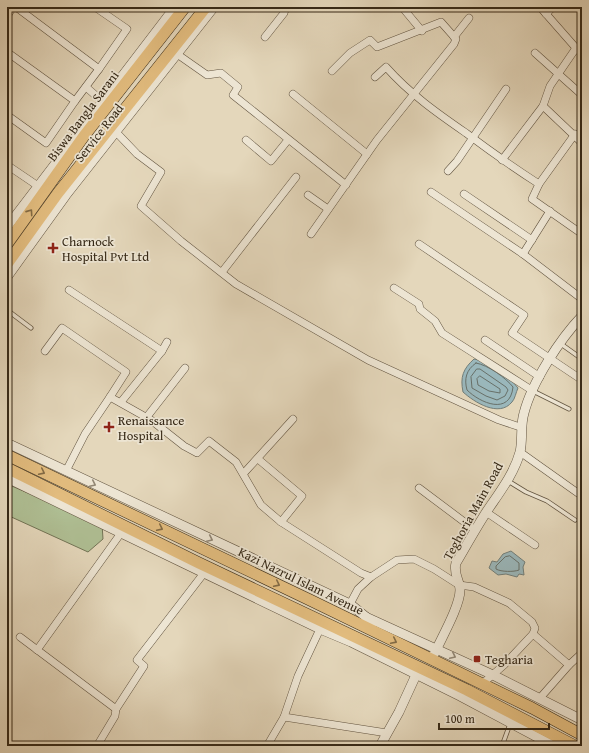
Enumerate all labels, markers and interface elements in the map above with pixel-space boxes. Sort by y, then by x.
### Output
street label: Biswa Bangla Sarani [43,66,124,165]
street label: Service Road [70,100,128,166]
one-way arrow [25,210,32,217]
place label: Charnock Hospital Pvt Ltd [62,232,149,266]
marker: Charnock Hospital Pvt Ltd [47,242,59,254]
place label: Renaissance Hospital [118,411,184,445]
marker: Renaissance Hospital [103,421,115,433]
street label: Teghoria Main Road [438,459,508,563]
one-way arrow [38,467,45,475]
one-way arrow [89,479,96,487]
one-way arrow [155,523,163,531]
one-way arrow [206,534,214,542]
street label: Kazi Nazrul Islam Avenue [235,542,367,620]
one-way arrow [273,579,280,587]
one-way arrow [389,636,397,644]
place label: Tegharia [485,650,534,669]
one-way arrow [449,651,456,659]
marker: Tegharia [472,654,482,664]
scale bar [439,705,549,731]
text: 100 m [445,710,475,727]

